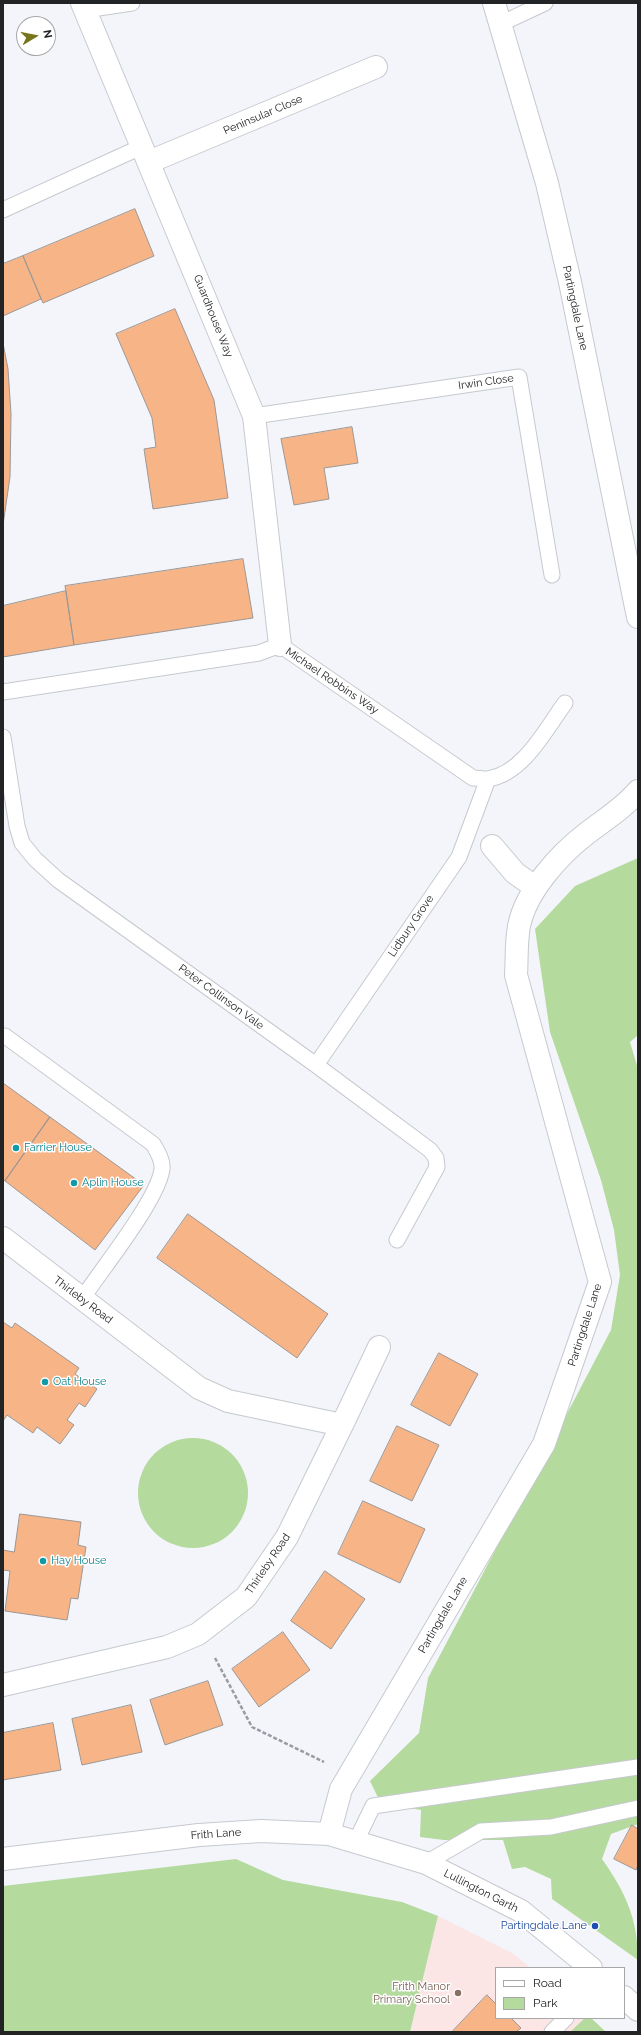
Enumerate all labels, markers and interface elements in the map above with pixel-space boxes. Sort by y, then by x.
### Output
north arrow [16,16,56,56]
text: N [40,29,54,39]
street label: Peninsular Close [221,92,305,138]
street label: Partingdale Lane [560,264,590,352]
street label: Guardhouse Way [190,273,236,359]
street label: Irwin Close [457,372,515,392]
street label: Michael Robbins Way [283,645,381,717]
street label: Lidbury Grove [386,893,436,959]
street label: Peter Collinson Vale [176,962,266,1032]
place label: Farrier House [24,1141,92,1155]
marker: Farrier House [11,1143,21,1153]
place label: Aplin House [82,1176,144,1190]
marker: Aplin House [69,1178,79,1188]
street label: Thirleby Road [51,1273,115,1327]
street label: Partingdale Lane [565,1282,605,1368]
place label: Oat House [53,1375,107,1389]
marker: Oat House [40,1377,50,1387]
street label: Thirleby Road [243,1531,293,1597]
place label: Hay House [51,1554,107,1568]
marker: Hay House [38,1556,48,1566]
street label: Partingdale Lane [416,1574,470,1656]
street label: Frith Lane [190,1826,242,1842]
street label: Lullington Garth [442,1867,520,1915]
place label: Partingdale Lane [501,1919,587,1933]
marker: Partingdale Lane [590,1921,600,1931]
legend [495,1967,625,2019]
text: Road [533,1976,562,1990]
place label: Frith Manor Primary School [373,1980,450,2006]
marker: Frith Manor Primary School [453,1988,463,1998]
text: Park [533,1996,558,2010]

